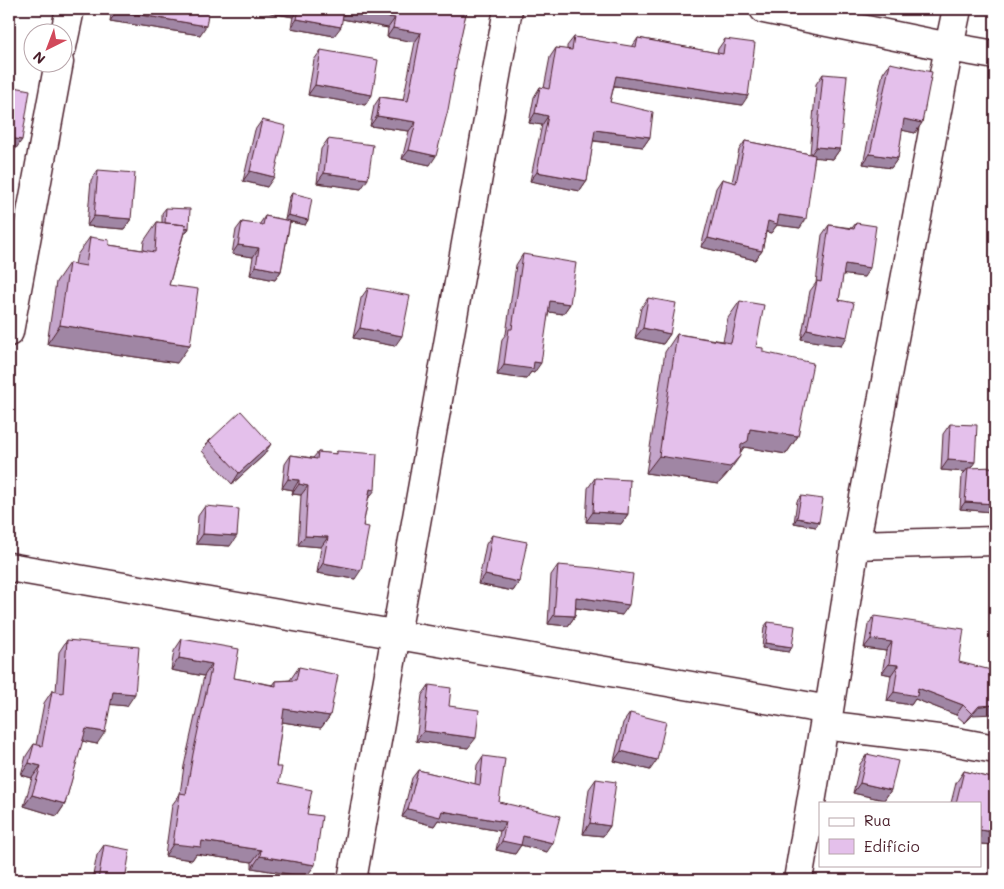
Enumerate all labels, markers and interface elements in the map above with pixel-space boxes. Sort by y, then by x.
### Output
north arrow [22,22,72,72]
text: N [29,47,49,69]
legend [819,802,982,866]
text: Rua [864,810,891,830]
text: Edifício [864,836,920,856]

